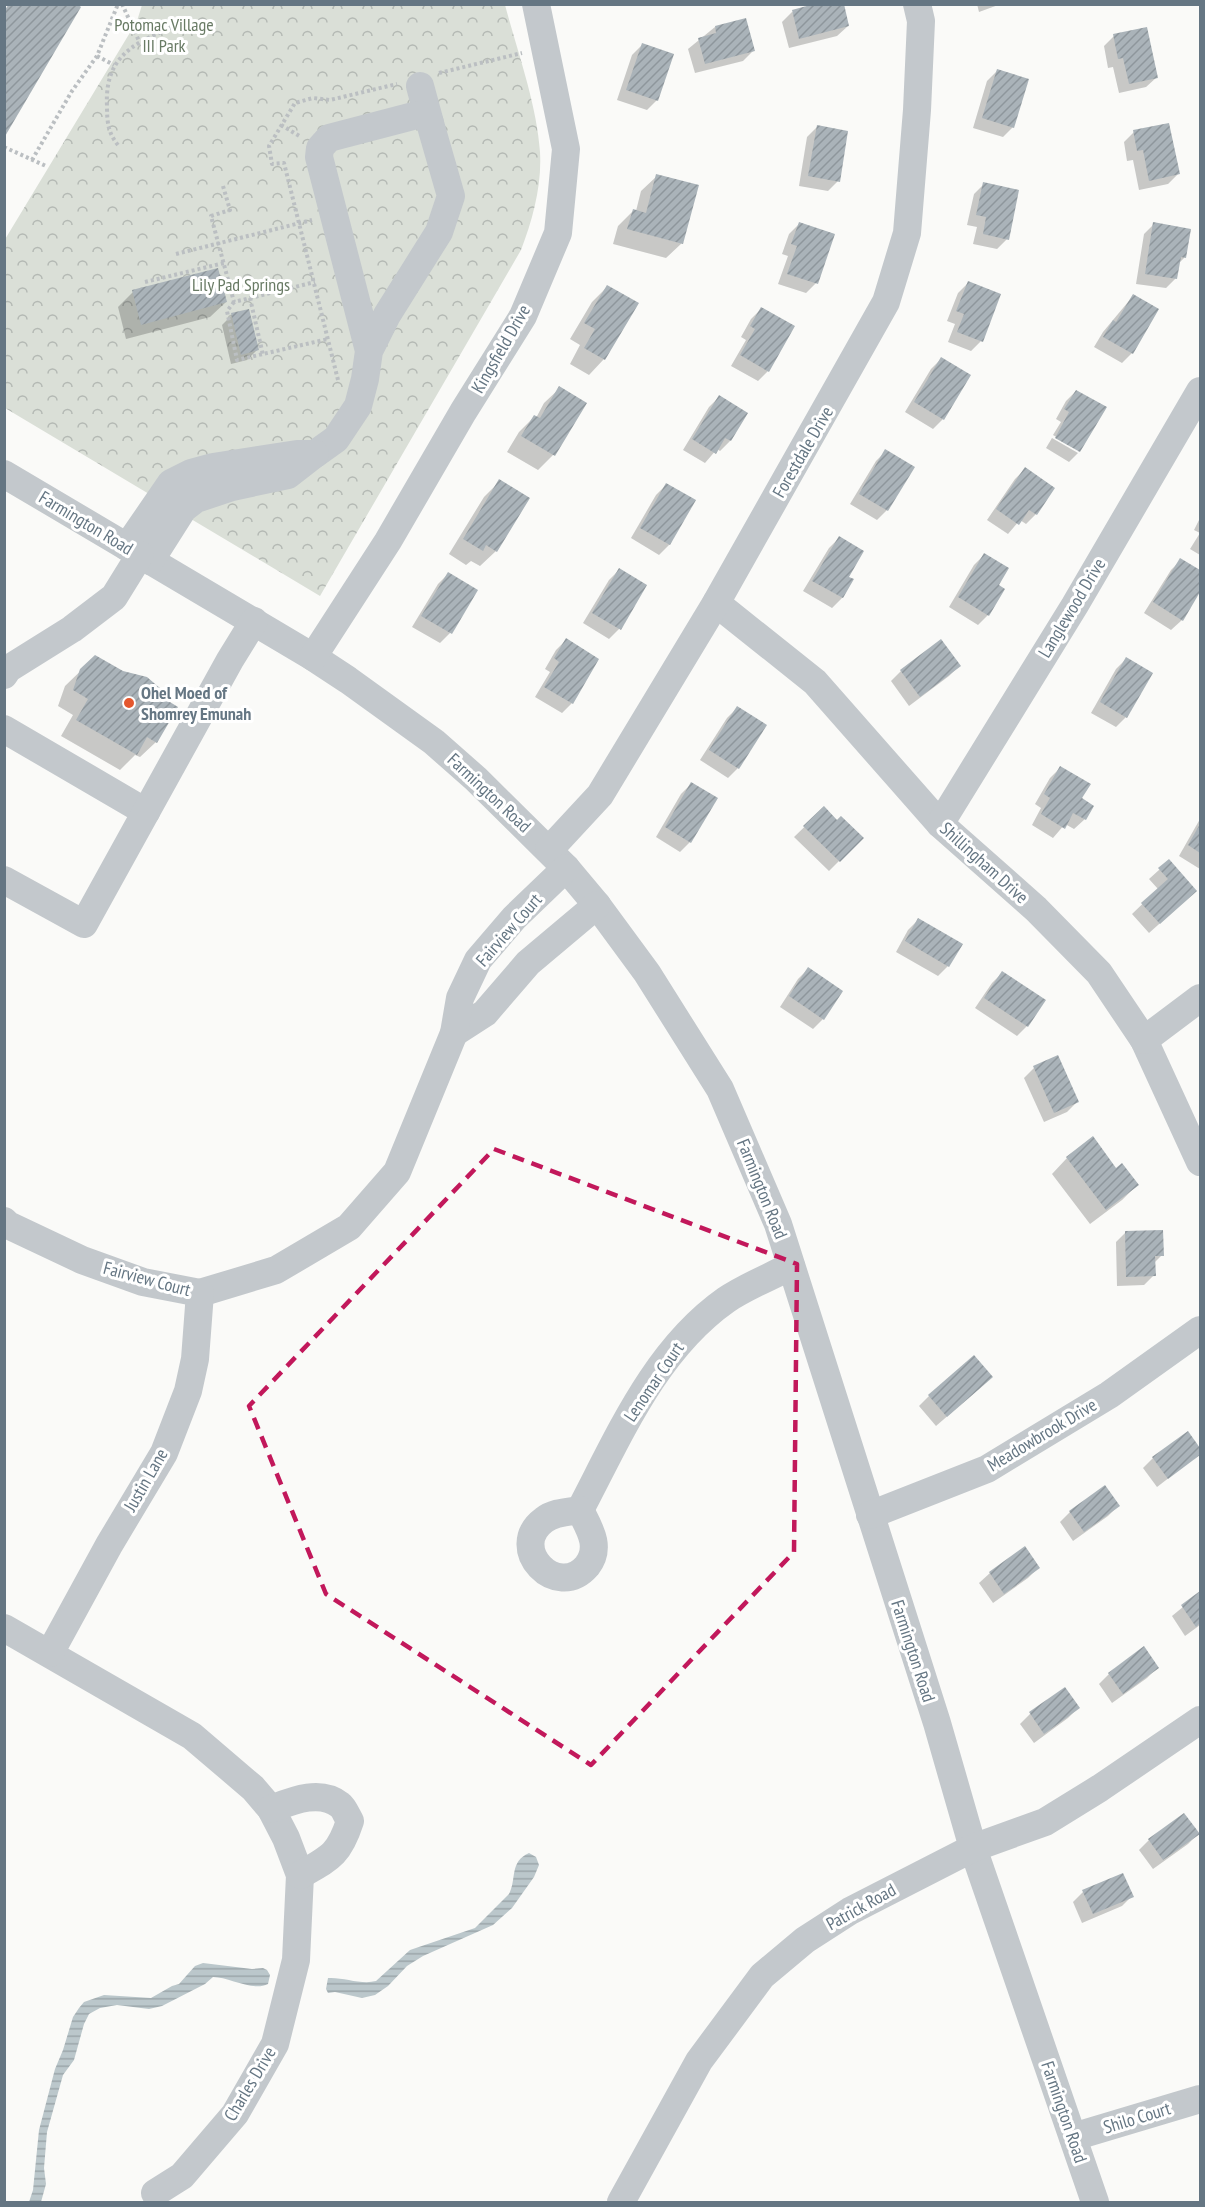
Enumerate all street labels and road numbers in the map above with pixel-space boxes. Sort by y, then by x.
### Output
street label: Kingsfield Drive [466,300,535,397]
street label: Forestdale Drive [767,402,838,502]
street label: Farmington Road [35,485,138,560]
street label: Langlewood Drive [1033,554,1110,662]
street label: Farmington Road [443,748,536,837]
street label: Shillingham Drive [935,817,1033,908]
street label: Fairview Court [471,888,547,971]
street label: Farmington Road [732,1135,793,1242]
street label: Fairview Court [101,1256,193,1301]
street label: Lenomar Court [619,1337,689,1426]
street label: Meadowbrook Drive [983,1393,1101,1476]
street label: Justin Lane [118,1444,173,1516]
street label: Farmington Road [886,1597,941,1705]
street label: Patrick Road [822,1878,900,1935]
street label: Charles Drive [218,2042,281,2125]
street label: Farmington Road [1036,2058,1093,2166]
street label: Shilo Court [1101,2096,1173,2139]

